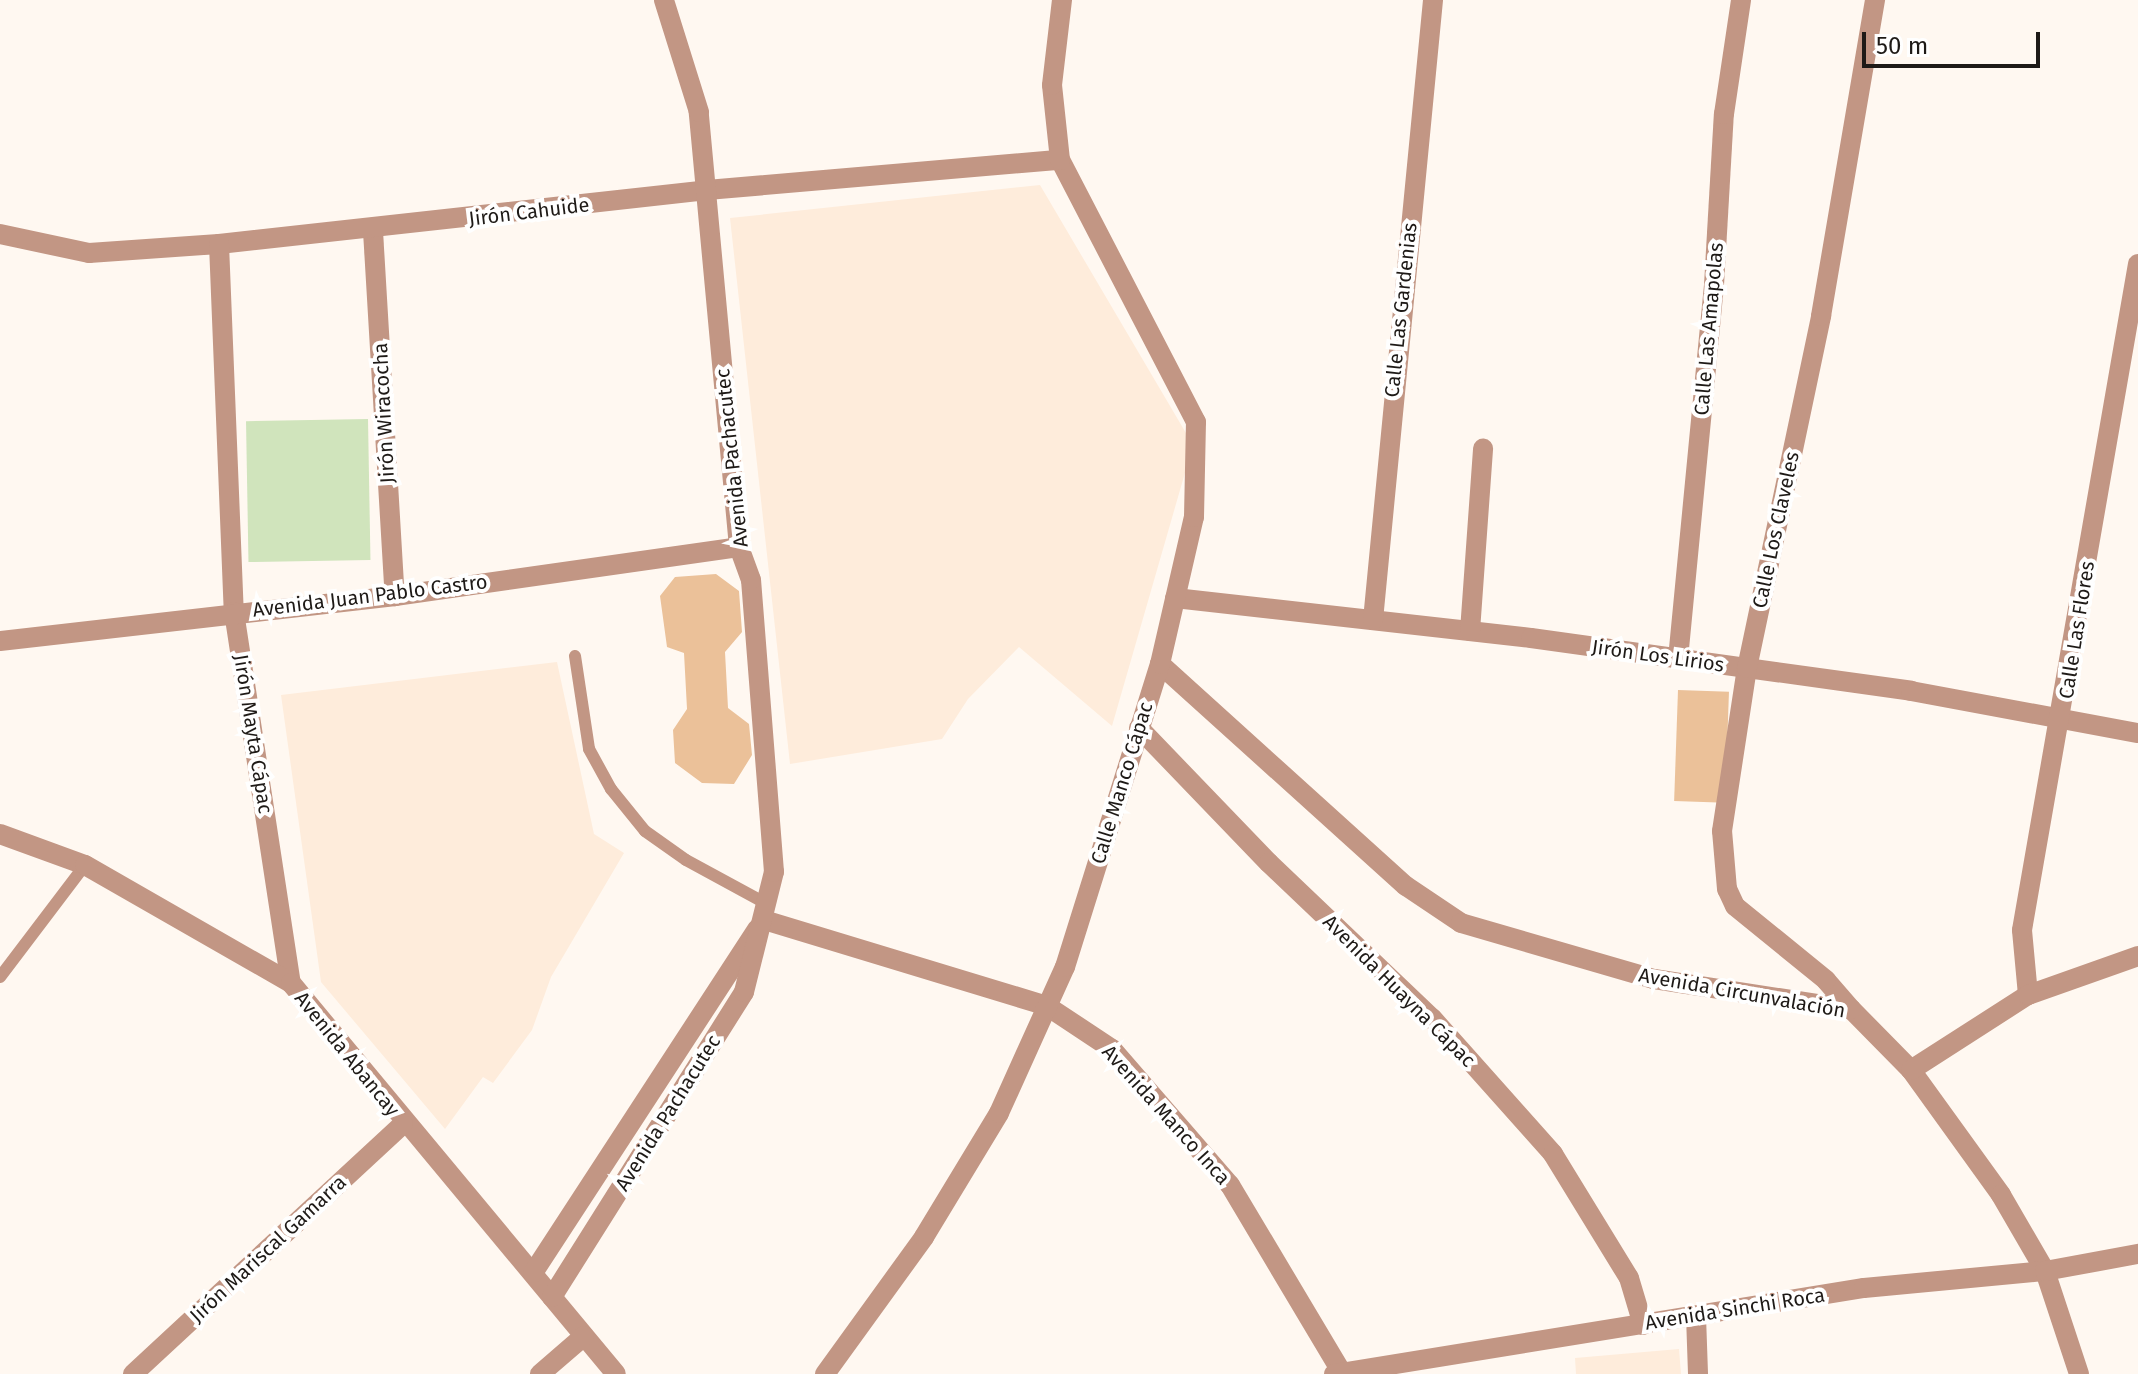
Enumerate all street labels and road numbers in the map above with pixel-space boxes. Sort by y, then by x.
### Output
street label: Jirón Cahuide [467,193,591,231]
street label: Calle Las Gardenias [1380,222,1422,398]
street label: Calle Las Amapolas [1689,242,1729,416]
street label: Jirón Wiracocha [368,342,400,484]
street label: Avenida Pachacutec [711,367,753,549]
street label: Calle Los Claveles [1748,450,1804,610]
street label: Calle Las Flores [2054,559,2100,701]
street label: Avenida Juan Pablo Castro [251,570,489,622]
street label: Jirón Los Lirios [1590,635,1726,677]
street label: Jirón Mayta Cápac [229,653,277,815]
street label: Calle Manco Cápac [1086,699,1158,867]
street label: Avenida Huayna Cápac [1318,910,1480,1072]
street label: Avenida Circunvalación [1637,963,1847,1023]
street label: Avenida Abancay [289,987,405,1121]
street label: Avenida Pachacutec [610,1031,726,1195]
street label: Avenida Manco Inca [1097,1040,1235,1190]
street label: Jirón Mariscal Gamarra [185,1170,351,1328]
street label: Avenida Sinchi Roca [1643,1283,1827,1335]

